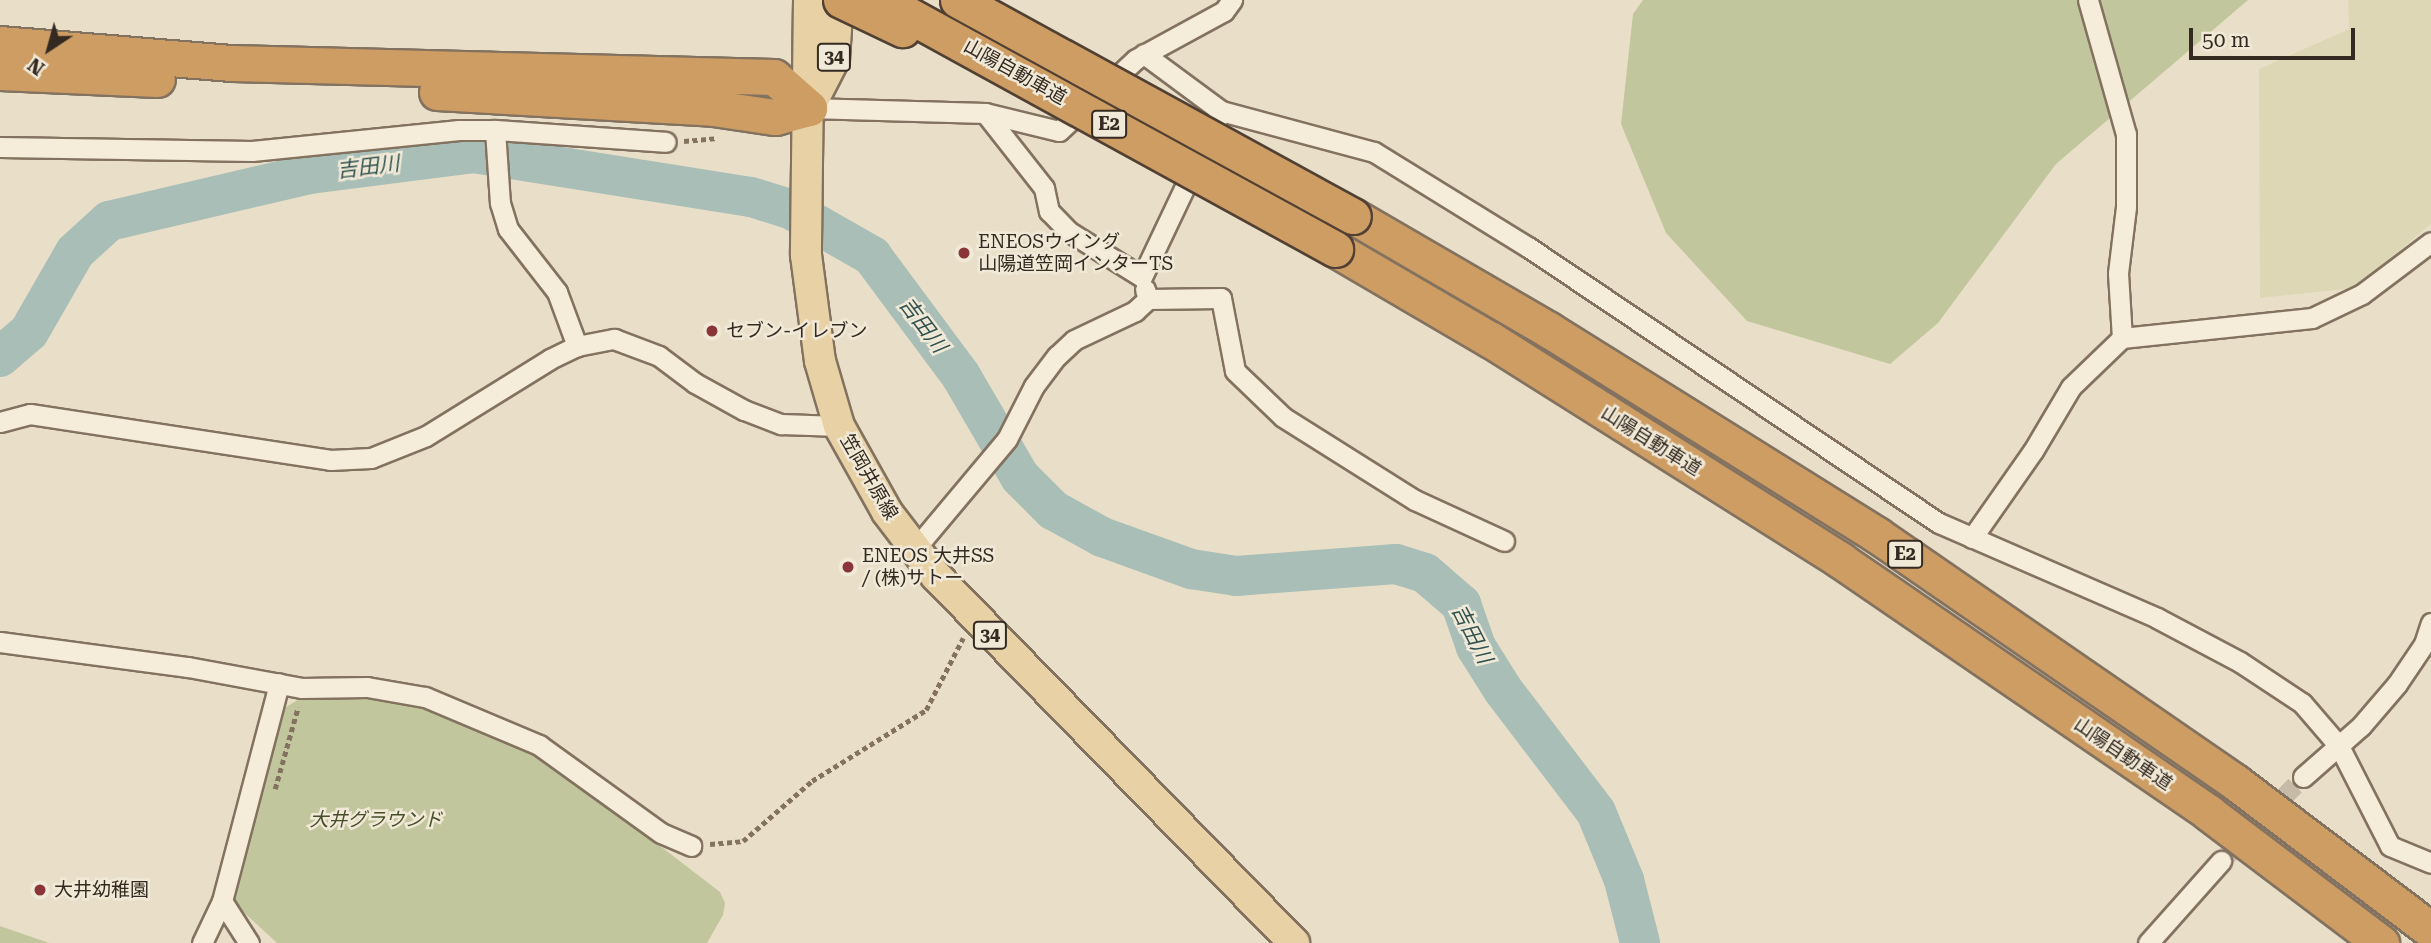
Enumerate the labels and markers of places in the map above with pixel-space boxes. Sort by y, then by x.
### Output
place label: ENEOSウイング 山陽道笠岡インターTS [978,231,1173,275]
marker: ENEOSウイング 山陽道笠岡インターTS [956,245,972,261]
place label: セブン-イレブン [726,320,867,342]
marker: セブン-イレブン [704,323,720,339]
place label: ENEOS 大井SS / (株)サトー [862,545,994,589]
marker: ENEOS 大井SS / (株)サトー [840,559,856,575]
place label: 大井幼稚園 [54,879,149,901]
marker: 大井幼稚園 [32,882,48,898]

